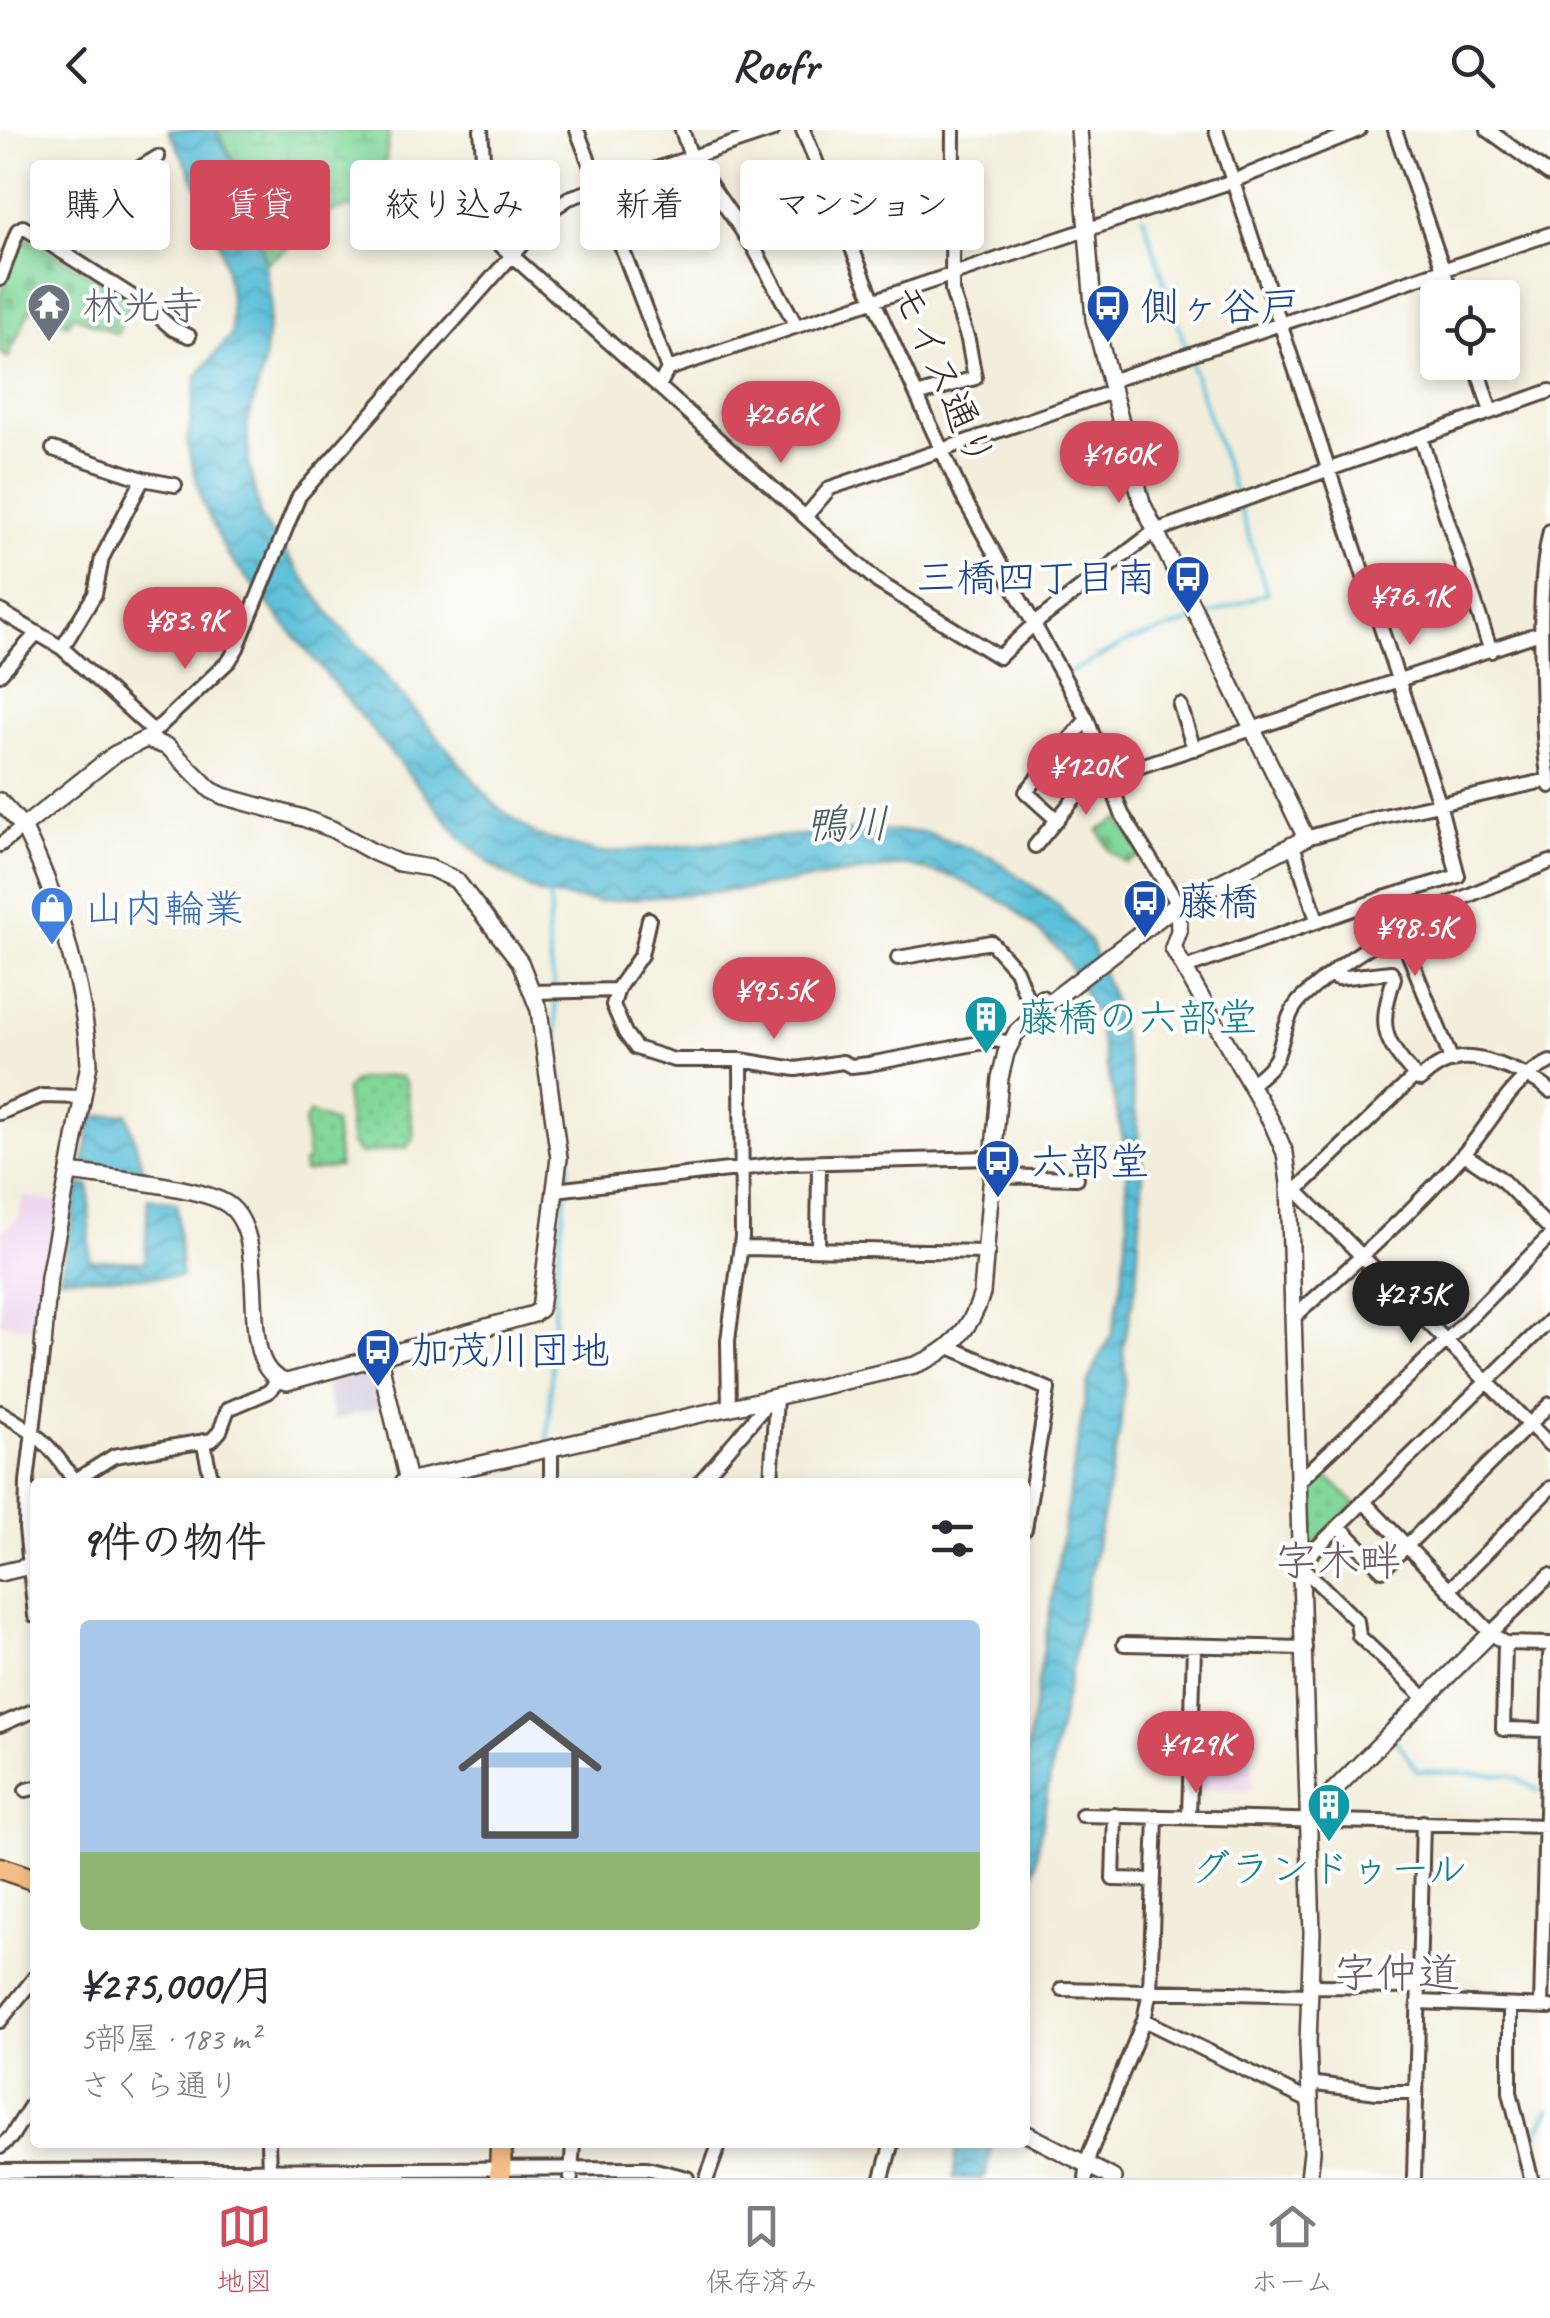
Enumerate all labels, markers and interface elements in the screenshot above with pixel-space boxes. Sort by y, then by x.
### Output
text: Roofr [732,37,818,94]
icon: back [50,38,105,93]
icon: search [1445,38,1500,93]
chip: 購入 [30,160,170,250]
chip: 賃貸 [190,160,330,250]
chip: 絞り込み [350,160,560,250]
chip: 新着 [580,160,720,250]
chip: マンション [740,160,984,250]
street label: モイス通り [880,275,1006,476]
map controls [1420,280,1520,380]
button: locate [1420,280,1520,380]
place label: 林光寺 [82,281,202,331]
temple icon: 林光寺 [26,282,72,343]
place label: 側ヶ谷戸 [1140,282,1300,332]
bus stop icon: 側ヶ谷戸 [1085,283,1131,344]
pin: ¥266K [711,381,851,466]
text: ¥266K [743,393,819,434]
pin: ¥160K [1049,421,1189,506]
text: ¥160K [1082,433,1156,474]
place label: 三橋四丁目南 [916,553,1156,603]
bus stop icon: 三橋四丁目南 [1165,554,1211,615]
pin: ¥76.1K [1329,563,1491,648]
text: ¥76.1K [1370,575,1450,616]
pin: ¥83.9K [104,587,266,672]
text: ¥83.9K [145,599,225,640]
pin: ¥120K [1016,733,1156,818]
text: ¥120K [1049,745,1123,786]
water label: 鴨川 [805,797,889,852]
place label: 藤橋 [1178,877,1258,927]
bus stop icon: 藤橋 [1122,878,1168,939]
place label: 山内輪業 [84,884,244,934]
shop icon: 山内輪業 [29,885,75,946]
pin: ¥98.5K [1334,894,1496,979]
text: ¥98.5K [1375,906,1455,947]
pin: ¥95.5K [693,957,855,1042]
text: ¥95.5K [735,969,813,1010]
place label: 藤橋の六部堂 [1018,993,1258,1043]
building icon: 藤橋の六部堂 [963,994,1009,1055]
place label: 六部堂 [1030,1137,1150,1187]
bus stop icon: 六部堂 [975,1138,1021,1199]
pin: ¥275K [1341,1261,1481,1346]
text: ¥275K [1374,1273,1448,1314]
place label: 加茂川団地 [410,1326,610,1376]
bus stop icon: 加茂川団地 [355,1327,401,1388]
icon: filters [925,1511,980,1566]
text: 9件の物件 [80,1516,266,1569]
district label: 字木畔 [1275,1535,1401,1588]
icon: home [440,1685,620,1865]
pin: ¥129K [1126,1711,1266,1796]
text: ¥129K [1159,1723,1233,1764]
building icon: グランドゥール [1306,1782,1352,1843]
place label: グランドゥール [1190,1844,1468,1894]
district label: 字仲道 [1334,1947,1460,2000]
text: ¥275,000/月 [80,1959,276,2012]
text: 5部屋 · 183 m² [80,2018,259,2059]
text: さくら通り [80,2065,240,2106]
tab: 地図 [217,2199,273,2299]
tab: 保存済み [706,2199,818,2299]
tab: ホーム [1251,2199,1333,2299]

